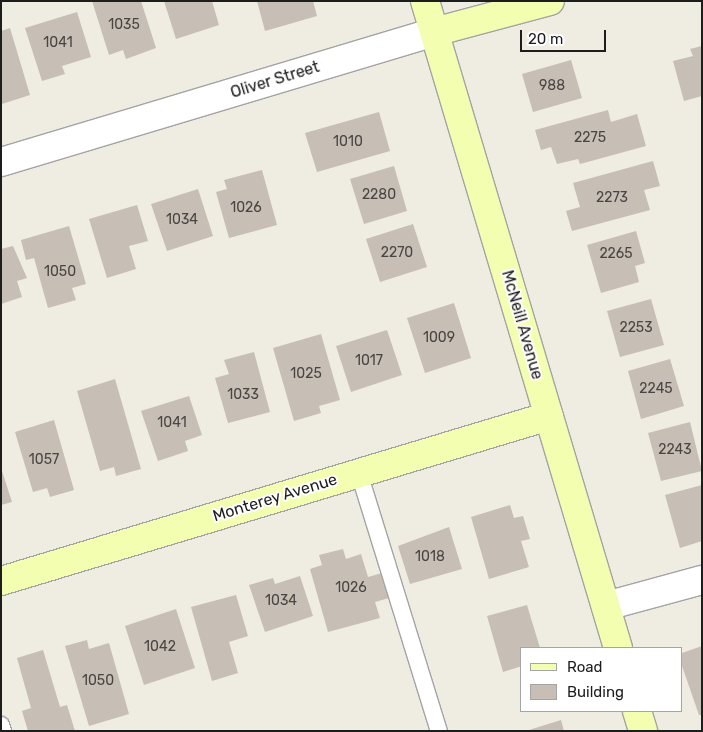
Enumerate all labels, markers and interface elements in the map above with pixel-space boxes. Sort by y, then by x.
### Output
house number: 1035 [108,17,140,33]
scale bar [523,20,609,52]
text: 20 m [528,30,563,48]
house number: 1041 [43,35,73,51]
street label: Oliver Street [228,57,322,103]
house number: 988 [539,78,565,94]
house number: 2275 [574,130,606,146]
house number: 1010 [333,134,363,150]
house number: 2280 [362,187,396,203]
house number: 2273 [596,190,628,206]
house number: 1026 [230,200,262,216]
house number: 1034 [166,212,198,228]
house number: 2270 [381,245,413,261]
house number: 2265 [599,246,633,262]
house number: 1050 [44,264,76,280]
street label: McNeill Avenue [497,268,547,382]
house number: 2253 [619,320,653,336]
house number: 1009 [423,330,455,346]
house number: 1017 [355,353,383,369]
house number: 1025 [290,366,322,382]
house number: 2245 [639,381,673,397]
house number: 1033 [227,387,259,403]
house number: 1041 [157,415,187,431]
house number: 2243 [658,442,692,458]
house number: 1057 [29,452,59,468]
street label: Monterey Avenue [210,470,340,526]
house number: 1018 [415,549,445,565]
house number: 1026 [335,580,367,596]
house number: 1034 [265,593,297,609]
house number: 1042 [144,639,176,655]
legend [520,647,683,712]
text: Road [567,658,603,676]
house number: 1050 [82,673,114,689]
text: Building [567,683,624,701]

